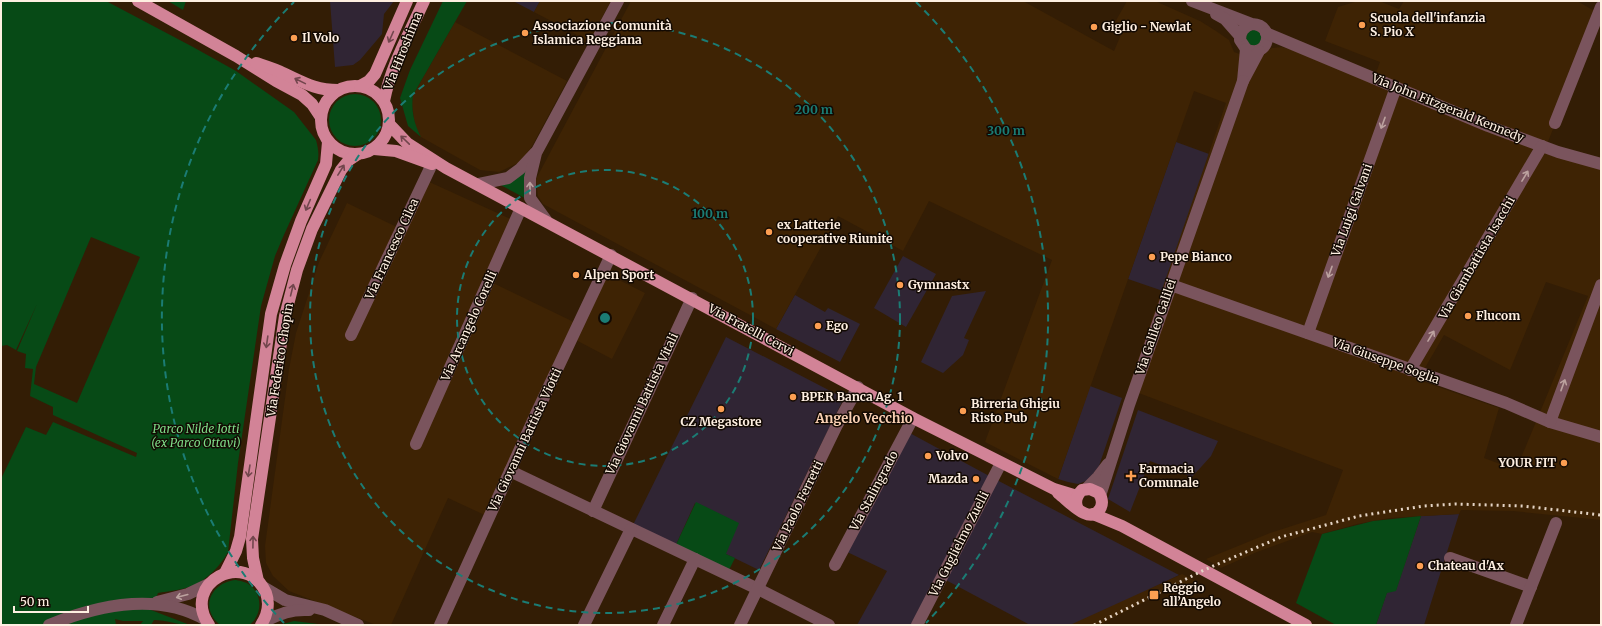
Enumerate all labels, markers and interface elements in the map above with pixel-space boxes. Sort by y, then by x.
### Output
street label: Via Hiroshima [380,9,425,93]
place label: Scuola dell'infanzia S. Pio X [1370,10,1486,39]
place label: Associazione Comunità Islamica Reggiana [532,18,672,47]
place label: Giglio - Newlat [1102,19,1191,34]
marker: Scuola dell'infanzia S. Pio X [1357,20,1367,30]
marker: Giglio - Newlat [1089,22,1099,32]
marker: Associazione Comunità Islamica Reggiana [520,28,530,38]
place label: Il Volo [302,30,339,45]
one-way arrow [387,30,394,42]
marker: Il Volo [289,33,299,43]
street label: Via John Fitzgerald Kennedy [1369,70,1526,145]
one-way arrow [295,77,307,84]
text: 200 m [795,102,833,117]
one-way arrow [1379,117,1386,130]
text: 300 m [987,123,1025,138]
one-way arrow [400,135,410,145]
street label: Via Luigi Galvani [1327,161,1375,259]
one-way arrow [338,164,346,176]
one-way arrow [1521,170,1529,182]
one-way arrow [526,182,534,195]
street label: Via Giambattista Isacchi [1435,194,1518,323]
street label: Via Francesco Cilea [361,195,422,303]
one-way arrow [304,198,311,210]
text: 100 m [692,206,728,221]
place label: ex Latterie cooperative Riunite [777,217,893,246]
marker: ex Latterie cooperative Riunite [764,227,774,237]
place label: Pepe Bianco [1160,249,1232,264]
marker: Pepe Bianco [1147,252,1157,262]
one-way arrow [1325,266,1333,278]
place label: Alpen Sport [583,267,654,282]
street label: Via Arcangelo Corelli [437,268,500,384]
marker: Alpen Sport [571,270,581,280]
place label: Gymnastx [908,277,970,292]
street label: Via Galileo Galilei [1132,277,1179,378]
marker: Gymnastx [895,280,905,290]
one-way arrow [289,283,296,296]
street label: Via Fratelli Cervi [705,300,797,359]
street label: Via Federico Chopin [263,302,296,419]
place label: Flucom [1476,308,1520,323]
centre of rings [598,311,612,325]
marker: Flucom [1463,311,1473,321]
place label: Ego [826,318,848,333]
marker: Ego [813,321,823,331]
street label: Via Giovanni Battista Vitali [602,330,681,478]
one-way arrow [1427,330,1435,342]
street label: Via Giuseppe Soglia [1330,334,1442,387]
one-way arrow [263,336,271,349]
street label: Via Giovanni Battista Viotti [484,366,564,515]
one-way arrow [1560,380,1568,392]
place label: BPER Banca Ag. 1 [801,389,903,404]
marker: BPER Banca Ag. 1 [788,392,798,402]
place label: Birreria Ghigiu Risto Pub [971,396,1060,425]
marker: CZ Megastore [716,404,726,414]
marker: Birreria Ghigiu Risto Pub [958,406,968,416]
district label: Angelo Vecchio [814,410,913,427]
place label: CZ Megastore [680,414,762,429]
park label: Parco Nilde Iotti (ex Parco Ottavi) [151,421,241,450]
street label: Via Stalingrado [846,448,901,534]
place label: Volvo [935,448,968,463]
marker: Volvo [923,451,933,461]
place label: YOUR FIT [1498,455,1556,470]
street label: Via Paolo Ferretti [769,458,826,554]
marker: YOUR FIT [1559,458,1569,468]
place label: Farmacia Comunale [1139,461,1199,490]
one-way arrow [245,464,253,477]
place label: Mazda [928,471,968,486]
marker: Farmacia Comunale [1126,471,1136,481]
marker: Mazda [971,474,981,484]
street label: Via Guglielmo Zuelli [925,489,992,600]
one-way arrow [249,536,256,549]
place label: Chateau d'Ax [1428,558,1505,573]
marker: Chateau d'Ax [1415,561,1425,571]
place label: Reggio all’Angelo [1163,580,1221,609]
scale bar [14,588,88,614]
marker: Reggio all’Angelo [1148,589,1160,601]
one-way arrow [175,593,188,600]
text: 50 m [20,594,49,609]

